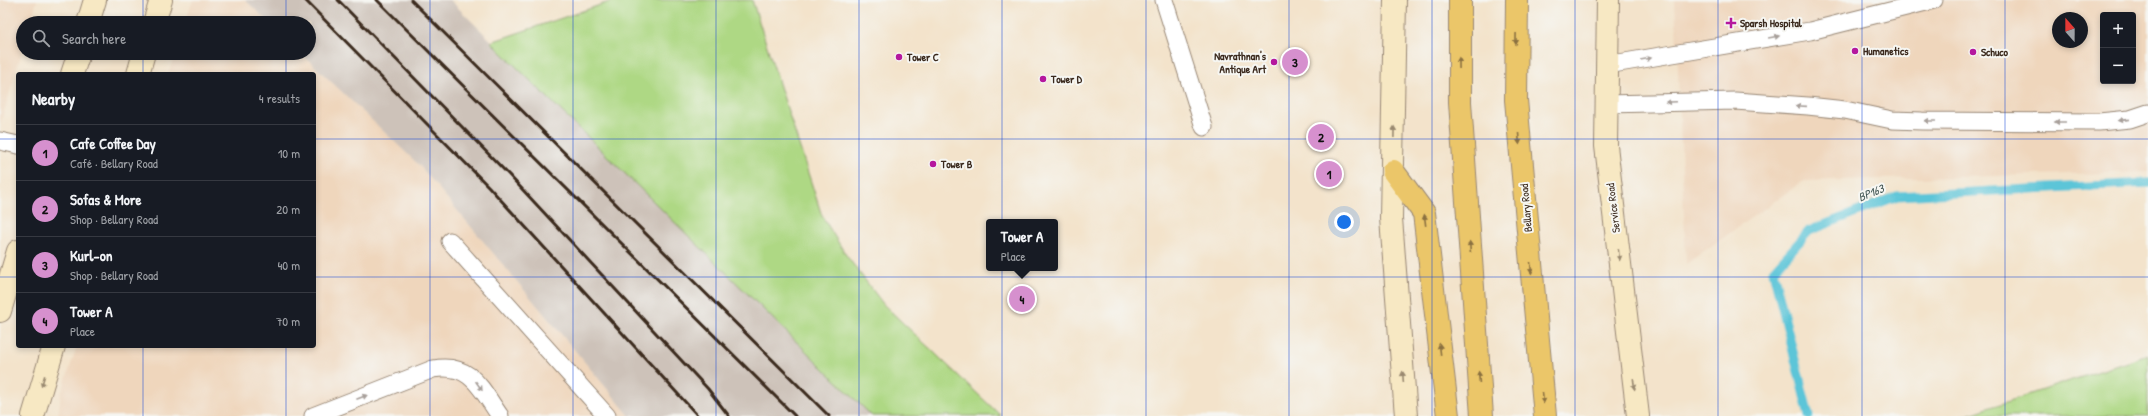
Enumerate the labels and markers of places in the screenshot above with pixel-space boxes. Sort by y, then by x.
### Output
place label: Sparsh Hospital [1740,16,1803,31]
marker: Sparsh Hospital [1725,17,1737,29]
place label: Humanetics [1863,44,1909,58]
place label: Schuco [1981,45,2009,59]
marker: Humanetics [1850,46,1860,56]
pin: 3 [1282,47,1308,77]
marker: Schuco [1968,47,1978,57]
place label: Navrathnan's Antique Art [1214,49,1267,77]
place label: Tower C [906,50,939,64]
marker: Tower C [894,52,904,62]
marker: Navrathnan's Antique Art [1269,57,1279,67]
place label: Tower D [1050,72,1083,86]
marker: Tower D [1038,74,1048,84]
pin: 2 [1308,122,1334,152]
place label: Tower B [940,157,973,171]
marker: Tower B [928,159,938,169]
pin: 1 [1316,159,1342,189]
pin: 4 [1009,284,1035,314]

